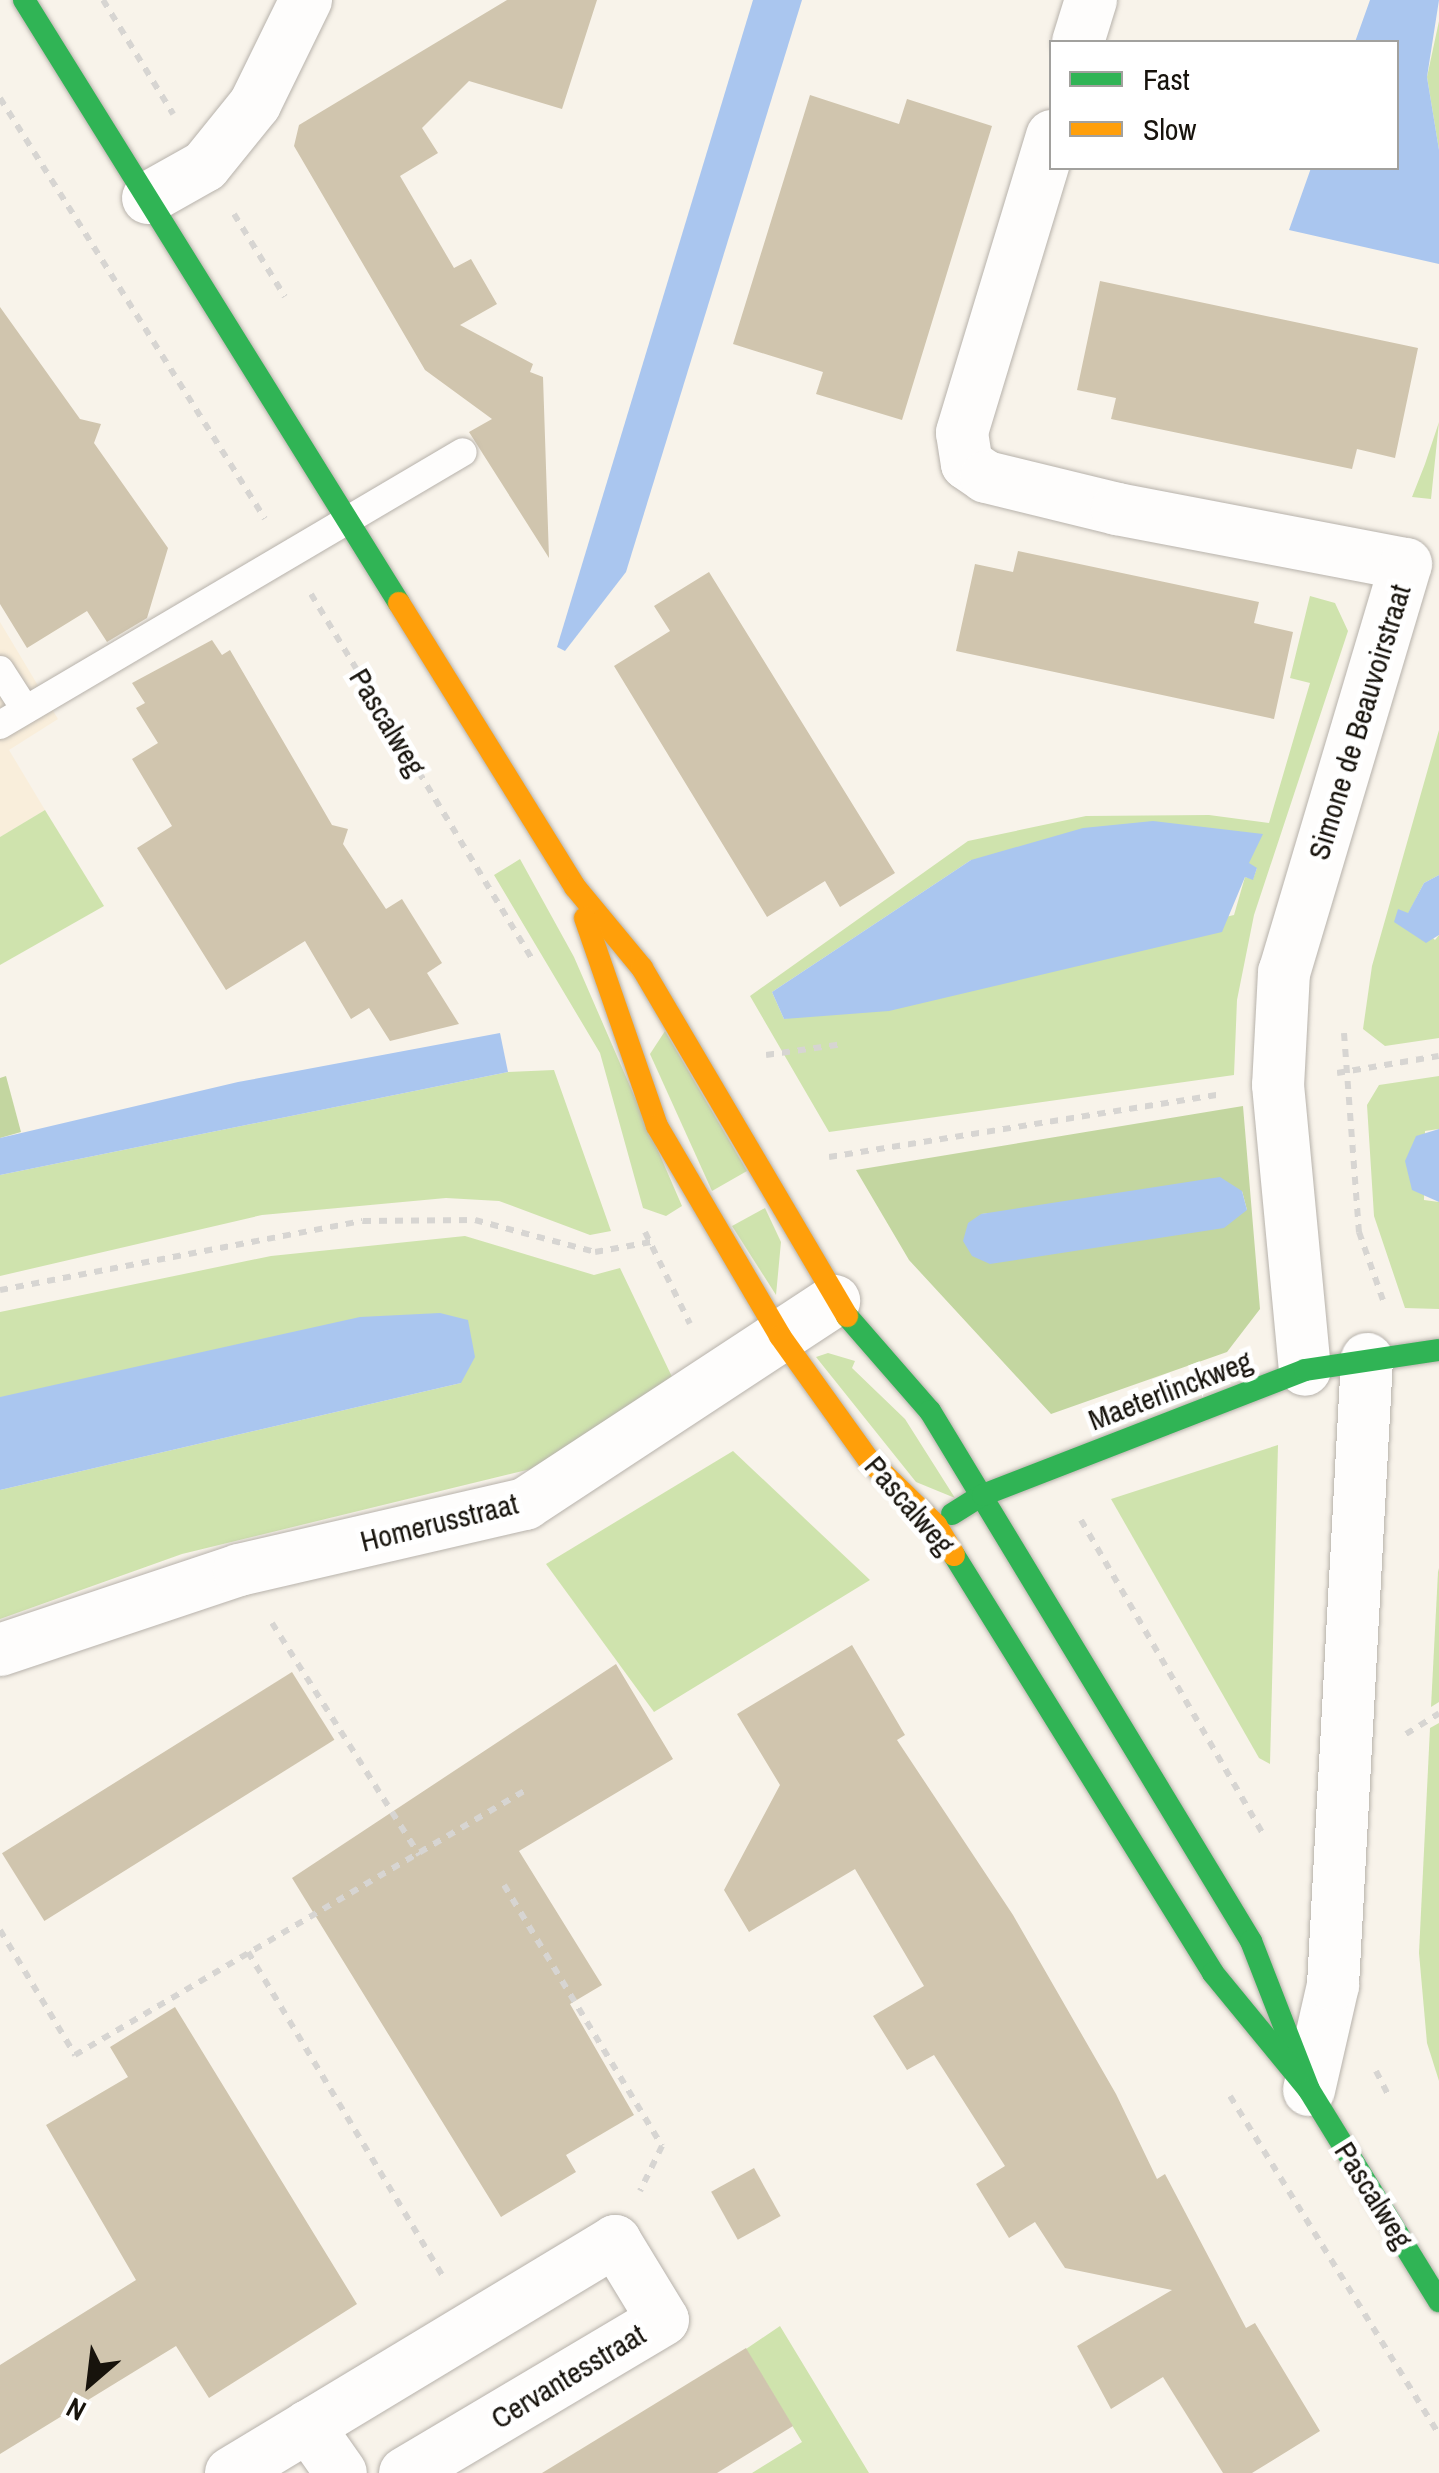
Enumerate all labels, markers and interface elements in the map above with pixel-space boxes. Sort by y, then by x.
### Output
legend [1049,40,1399,170]
text: Fast [1143,59,1190,99]
text: Slow [1143,109,1196,149]
street label: Simone de Beauvoirstraat [1300,580,1418,864]
street label: Pascalweg [342,662,434,782]
street label: Maeterlinckweg [1083,1342,1257,1438]
street label: Pascalweg [857,1448,963,1562]
street label: Homerusstraat [356,1485,522,1559]
street label: Pascalweg [1327,2135,1421,2255]
street label: Cervantesstraat [484,2316,652,2436]
north arrow [40,2333,140,2433]
text: N [60,2389,92,2430]

